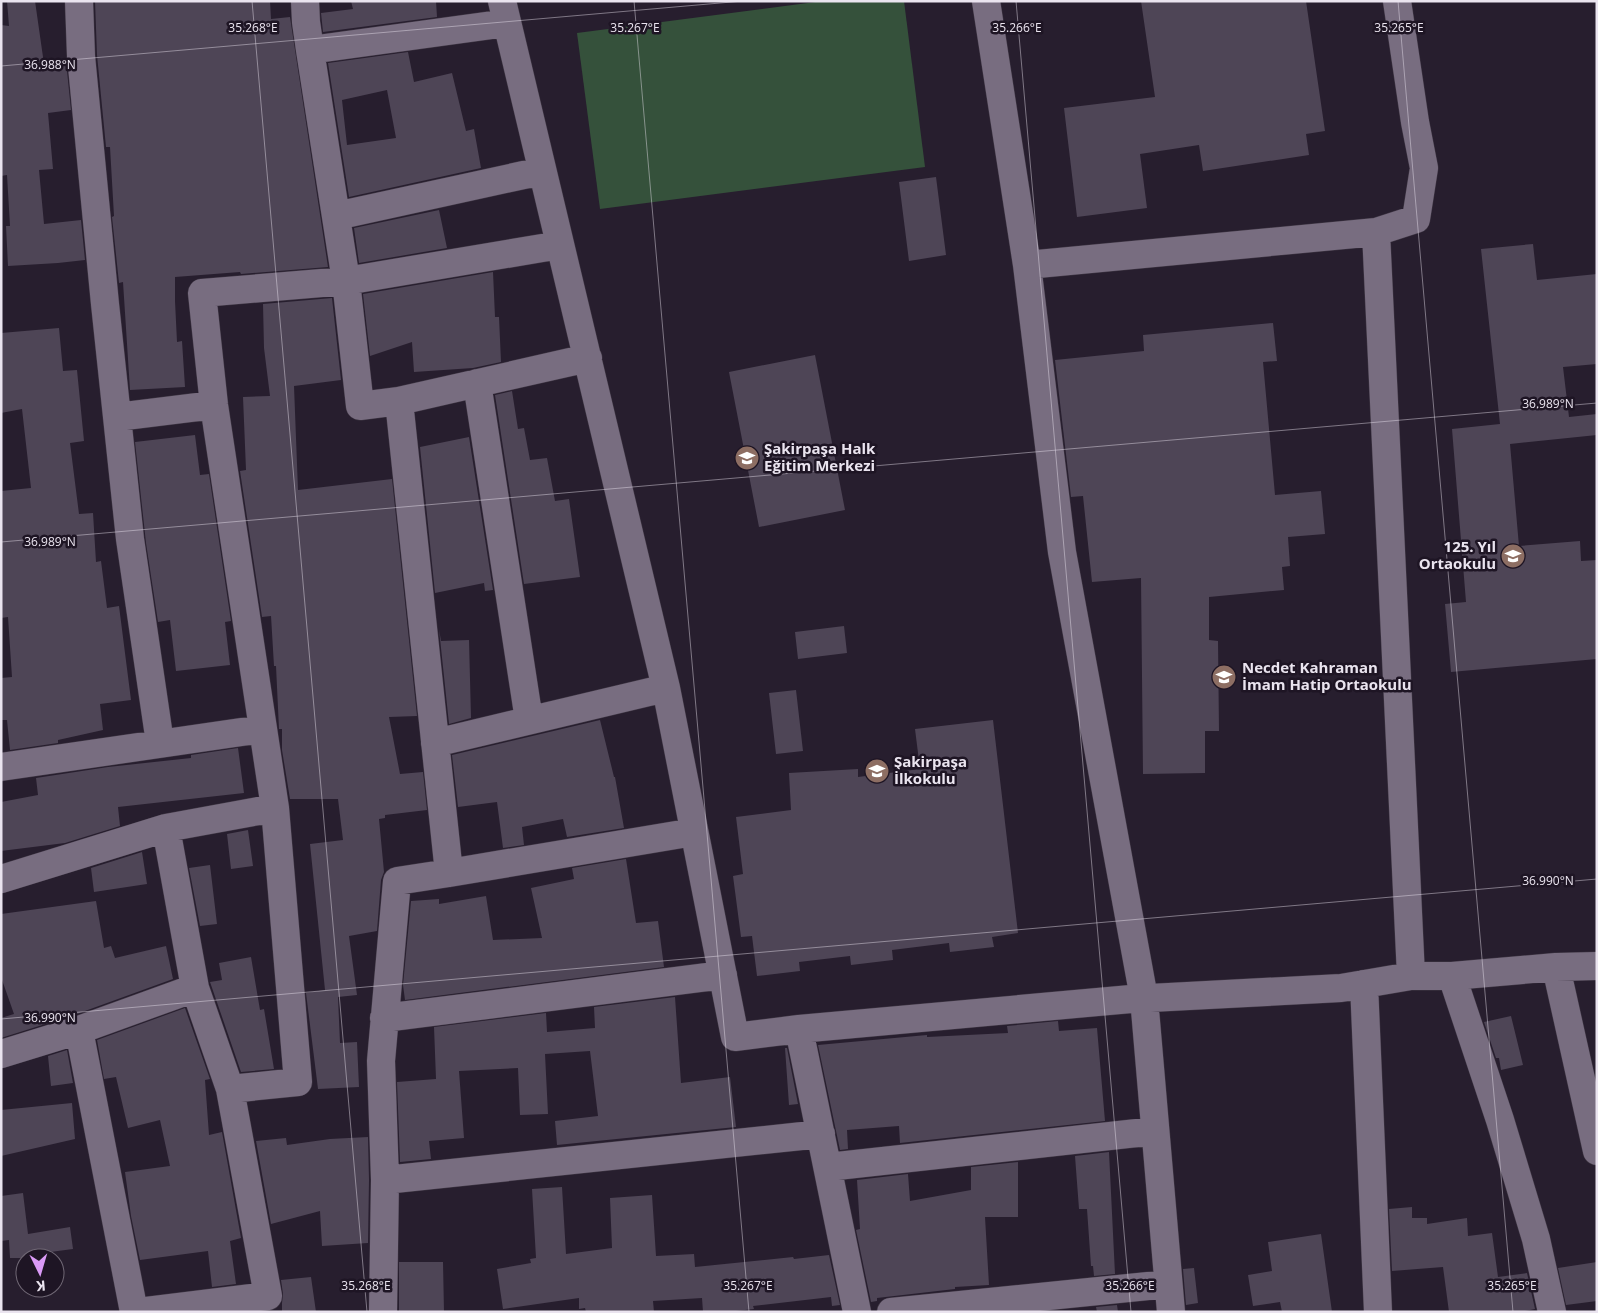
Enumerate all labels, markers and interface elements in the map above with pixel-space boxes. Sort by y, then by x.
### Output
text: 35.268°E [228,19,278,36]
text: 35.267°E [610,19,660,36]
text: 35.266°E [992,19,1042,36]
text: 35.265°E [1374,19,1424,36]
text: 36.988°N [24,56,76,73]
text: 36.989°N [1522,395,1574,412]
place label: Şakirpaşa Halk Eğitim Merkezi [764,438,876,475]
school or university icon: Şakirpaşa Halk Eğitim Merkezi [734,445,760,471]
text: 36.989°N [24,533,76,550]
place label: 125. Yıl Ortaokulu [1419,536,1496,573]
school or university icon: 125. Yıl Ortaokulu [1500,543,1526,569]
place label: Necdet Kahraman İmam Hatip Ortaokulu [1242,657,1412,694]
school or university icon: Necdet Kahraman İmam Hatip Ortaokulu [1211,664,1237,690]
place label: Şakirpaşa İlkokulu [894,751,967,788]
school or university icon: Şakirpaşa İlkokulu [864,758,890,784]
text: 36.990°N [1522,872,1574,889]
text: 36.990°N [24,1009,76,1026]
north arrow [15,1248,65,1298]
text: K [35,1277,47,1296]
text: 35.268°E [341,1277,391,1294]
text: 35.267°E [723,1277,773,1294]
text: 35.266°E [1105,1277,1155,1294]
text: 35.265°E [1487,1277,1537,1294]

